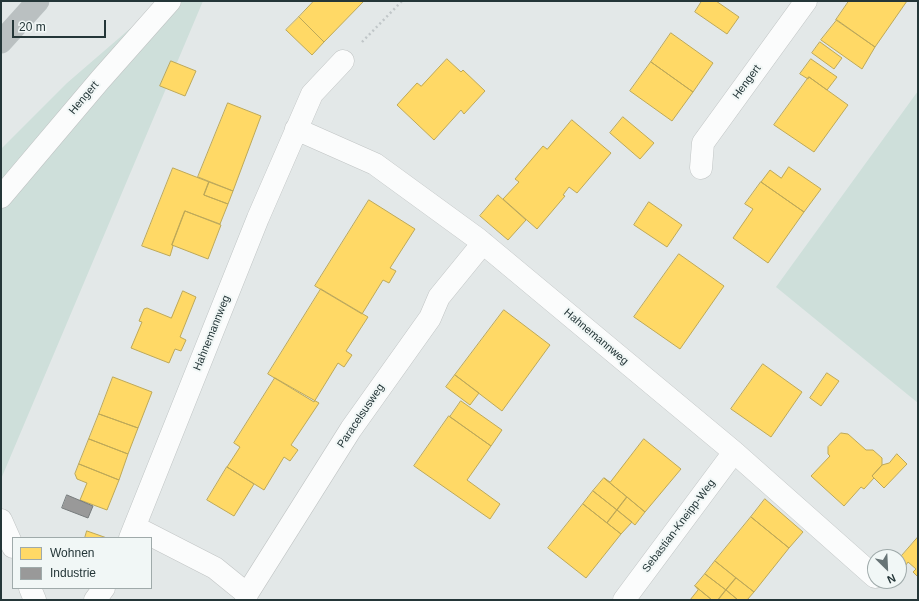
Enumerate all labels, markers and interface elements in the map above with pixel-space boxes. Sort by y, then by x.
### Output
scale bar [14,12,108,38]
text: 20 m [19,20,46,34]
street label: Hengert [730,62,764,102]
street label: Hengert [66,79,102,117]
street label: Hahnemannweg [191,293,233,373]
street label: Hahnemannweg [561,306,631,368]
street label: Paracelsusweg [335,381,387,451]
street label: Sebastian-Kneipp-Weg [640,477,718,575]
legend [12,537,152,589]
text: Wohnen [50,546,94,560]
north arrow [867,549,907,589]
text: Industrie [50,566,96,580]
text: N [885,572,898,586]

